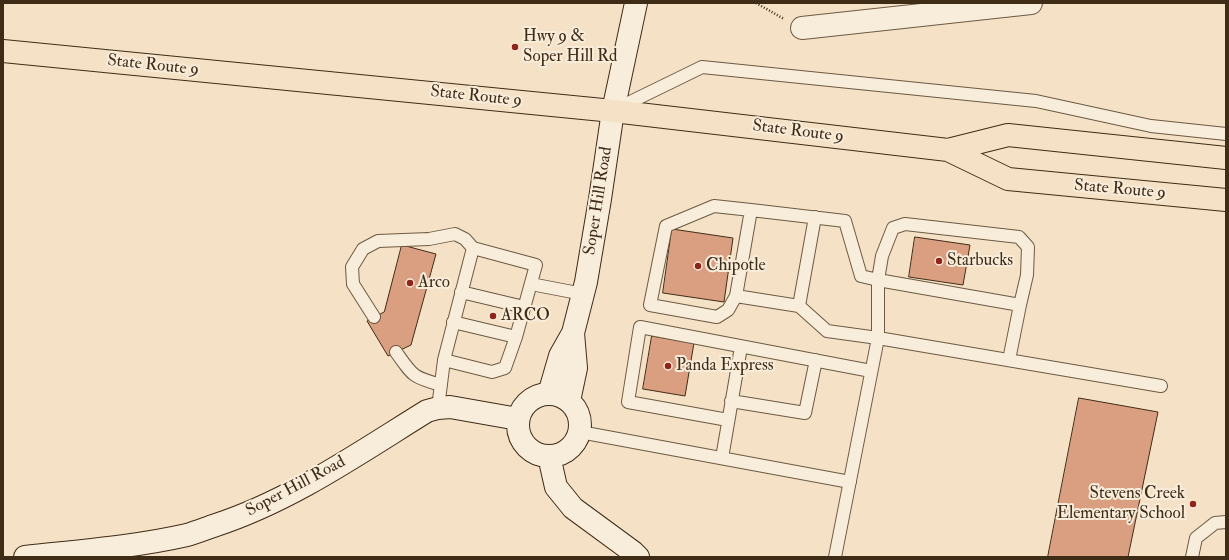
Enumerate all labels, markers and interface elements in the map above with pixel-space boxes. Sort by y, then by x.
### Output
place label: Hwy 9 & Soper Hill Rd [523,27,617,67]
marker: Hwy 9 & Soper Hill Rd [510,42,520,52]
street label: State Route 9 [106,51,200,81]
street label: State Route 9 [429,82,523,112]
street label: State Route 9 [751,116,845,148]
street label: Soper Hill Road [580,145,618,257]
street label: State Route 9 [1073,176,1167,204]
place label: Starbucks [947,251,1013,271]
place label: Chipotle [706,256,766,276]
marker: Starbucks [934,256,944,266]
marker: Chipotle [693,261,703,271]
place label: Arco [418,273,450,293]
marker: Arco [405,278,415,288]
place label: ARCO [501,306,550,326]
marker: ARCO [488,311,498,321]
place label: Panda Express [676,356,774,376]
marker: Panda Express [663,361,673,371]
street label: Soper Hill Road [243,452,349,522]
place label: Stevens Creek Elementary School [1057,484,1185,524]
marker: Stevens Creek Elementary School [1188,499,1198,509]

